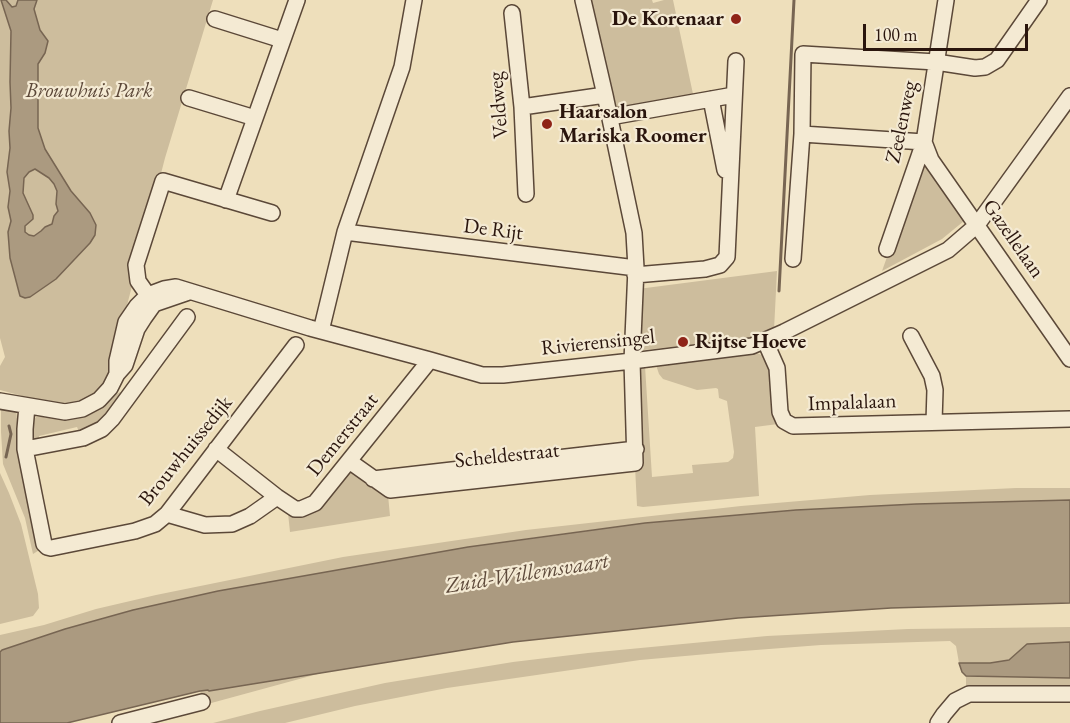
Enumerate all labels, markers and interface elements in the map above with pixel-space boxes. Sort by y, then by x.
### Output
place label: De Korenaar [612,6,724,32]
marker: De Korenaar [729,12,743,26]
scale bar [866,12,1031,50]
text: 100 m [874,23,918,46]
street label: Veldweg [484,71,514,139]
park label: Brouwhuis Park [25,78,153,104]
street label: Zeelenweg [881,78,923,166]
place label: Haarsalon Mariska Roomer [559,99,707,149]
marker: Haarsalon Mariska Roomer [540,117,554,131]
street label: Gazellelaan [977,195,1049,283]
street label: De Rijt [462,214,524,246]
street label: Rivierensingel [540,324,656,362]
place label: Rijtse Hoeve [695,329,806,355]
marker: Rijtse Hoeve [676,335,690,349]
street label: Demerstraat [302,388,384,482]
street label: Impalalaan [807,389,897,417]
street label: Brouwhuissedijk [134,391,238,511]
street label: Scheldestraat [454,438,560,474]
water label: Zuid-Willemsvaart [444,548,610,600]

